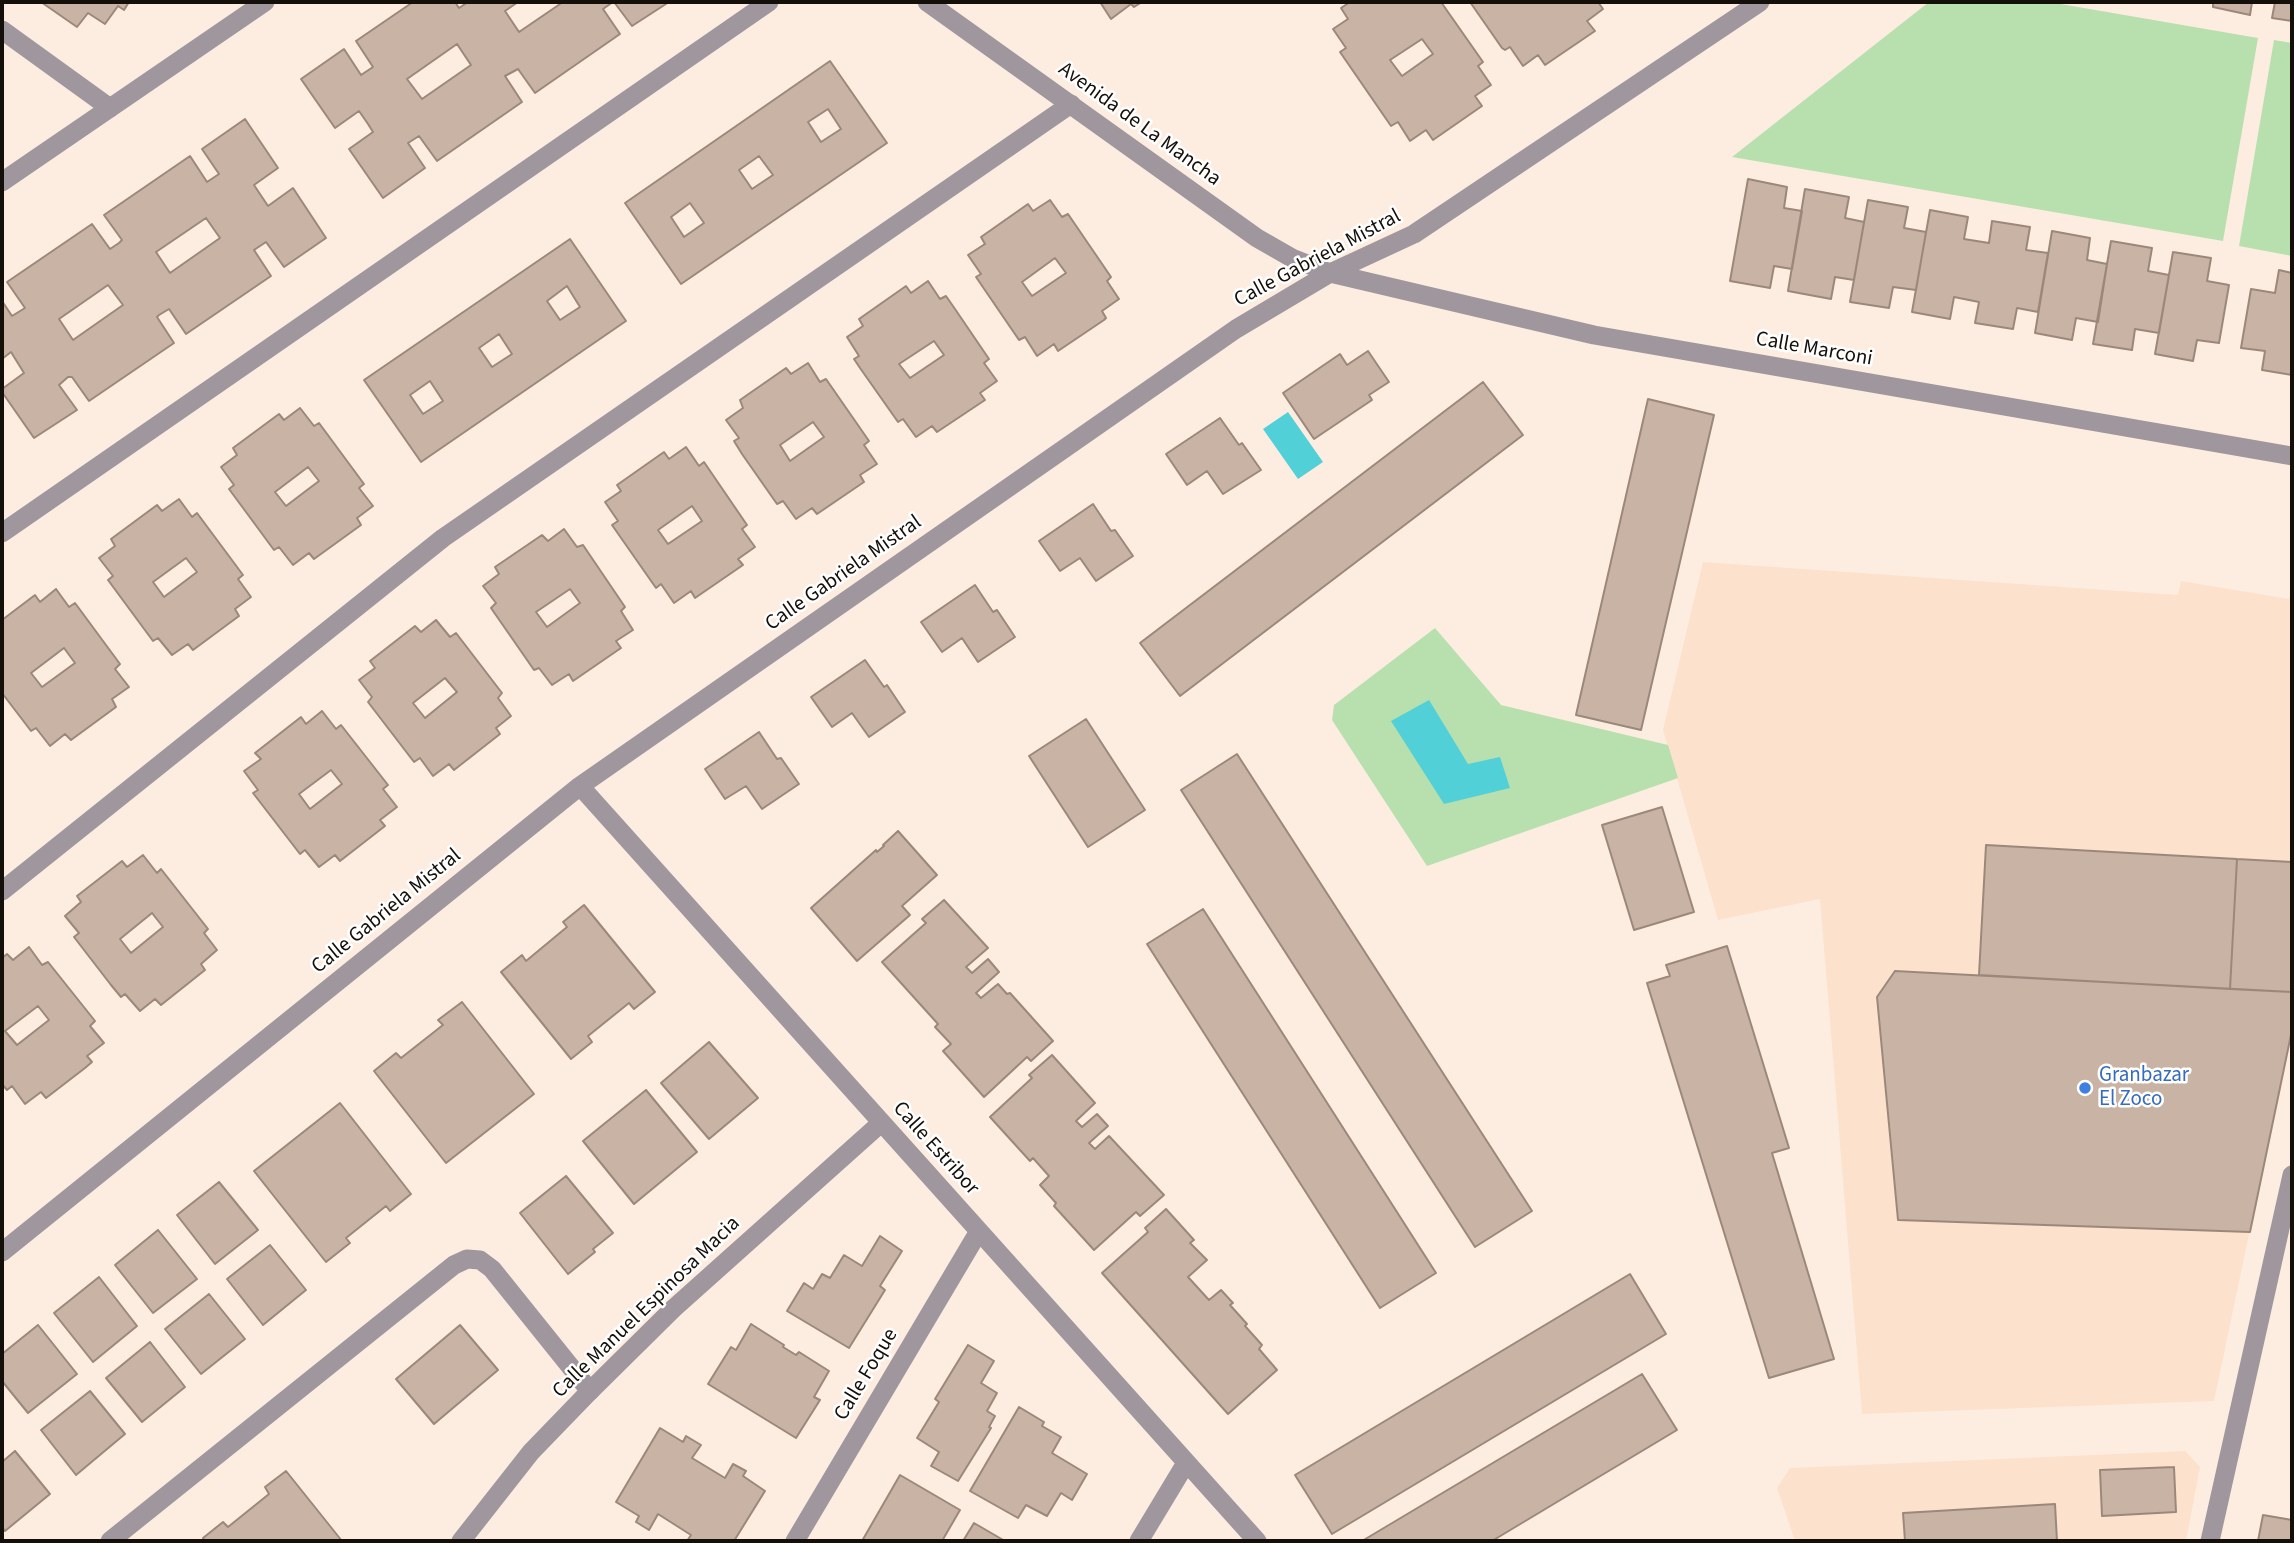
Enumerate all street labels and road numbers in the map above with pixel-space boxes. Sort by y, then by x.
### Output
street label: Avenida de La Mancha [1053,58,1225,192]
street label: Calle Gabriela Mistral [1231,205,1405,313]
street label: Calle Marconi [1754,327,1874,373]
street label: Calle Gabriela Mistral [761,511,927,637]
street label: Calle Gabriela Mistral [307,844,467,980]
street label: Calle Estribor [886,1097,984,1201]
street label: Calle Manuel Espinosa Macia [548,1212,746,1404]
street label: Calle Foque [830,1324,904,1426]

